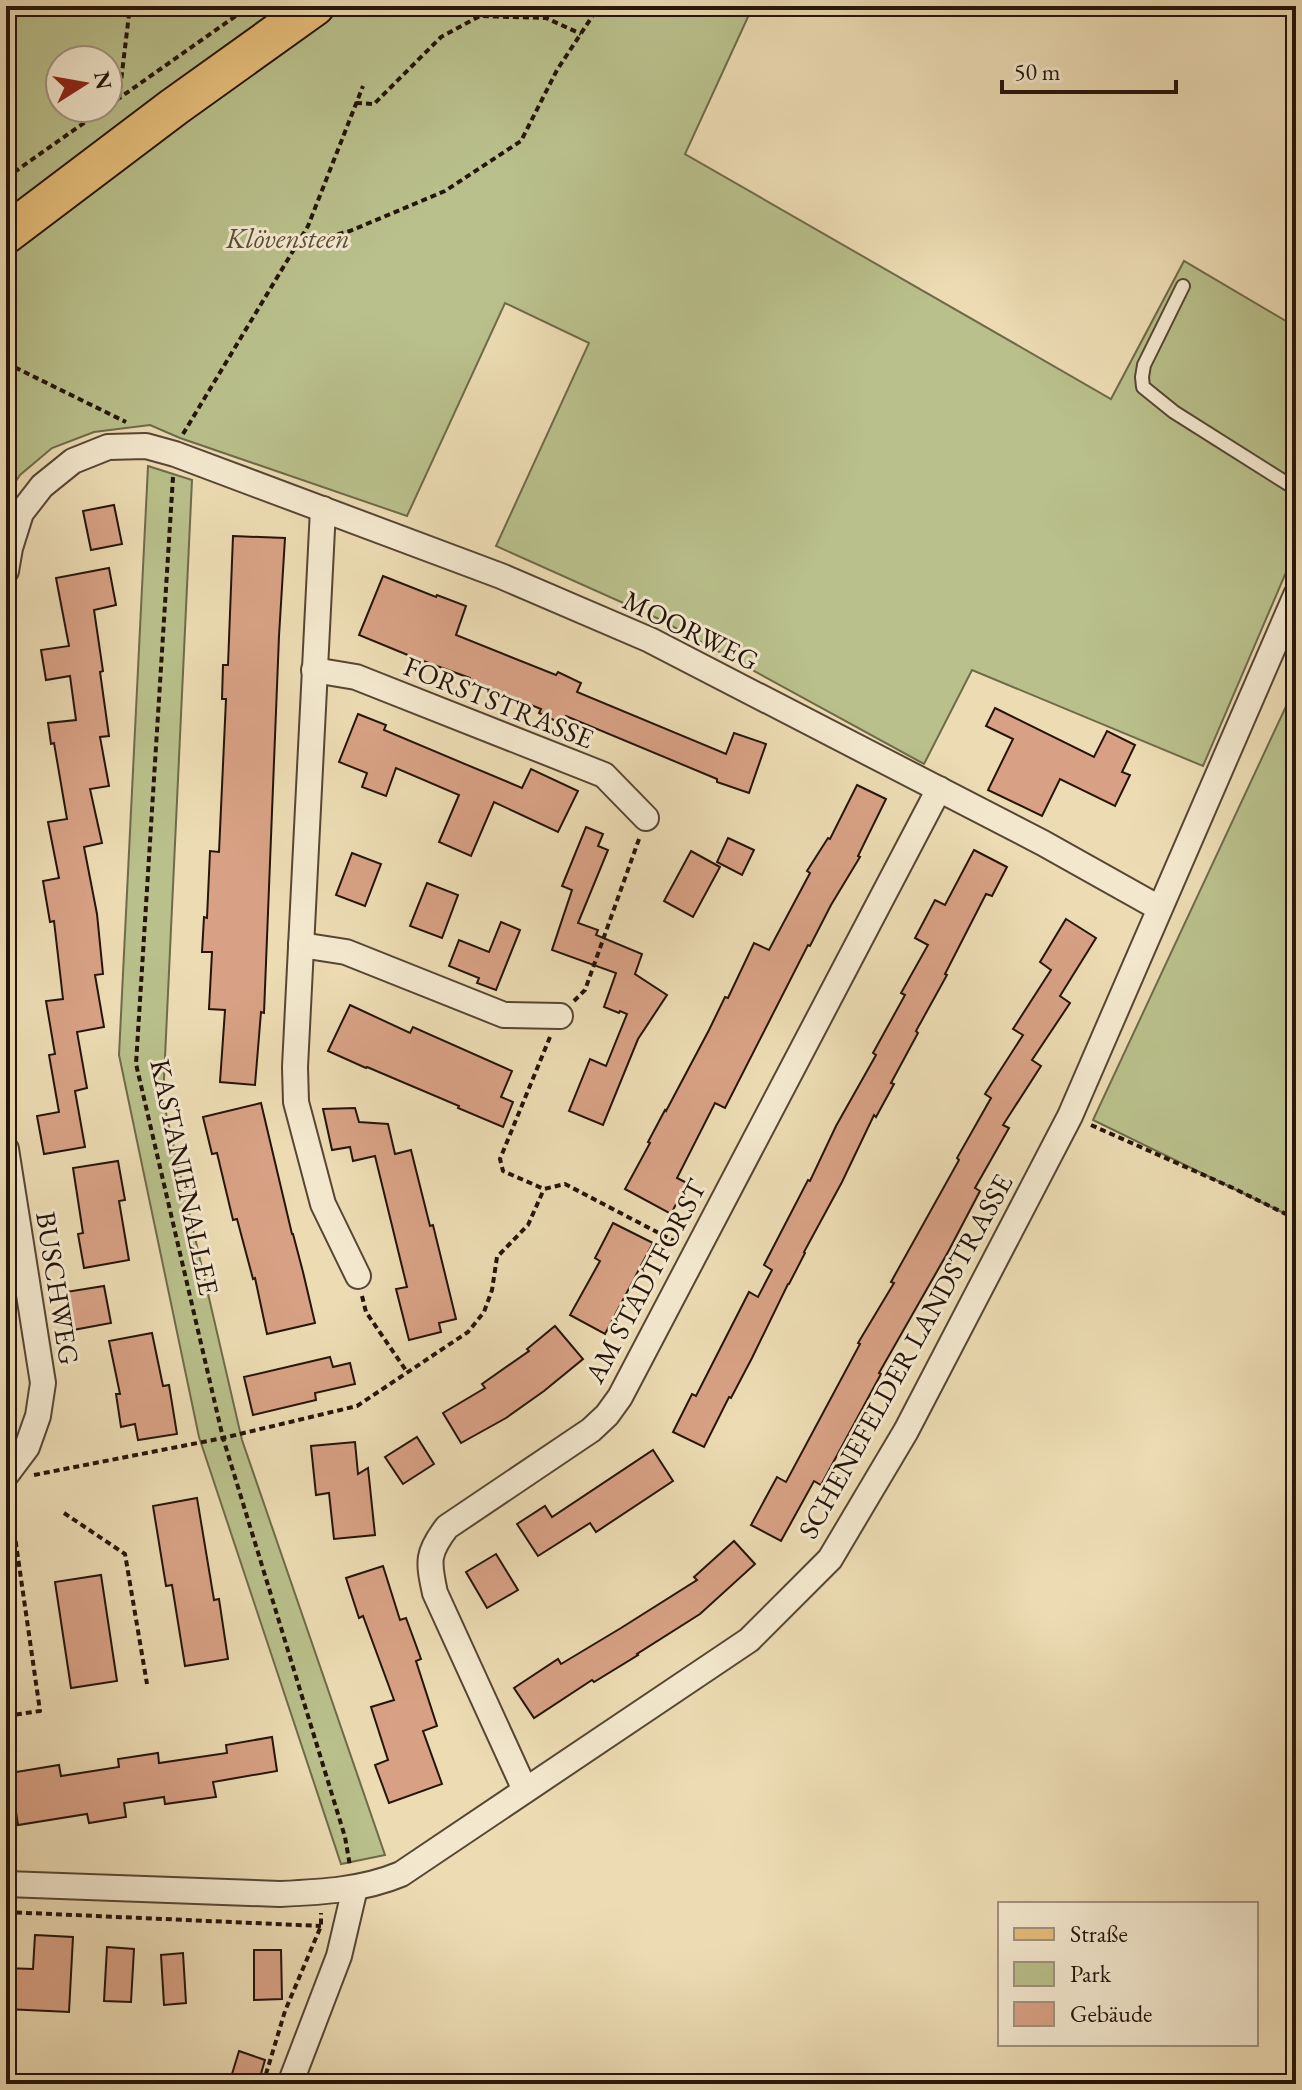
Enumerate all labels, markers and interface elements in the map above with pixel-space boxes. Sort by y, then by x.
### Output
north arrow [44,44,124,124]
scale bar [1002,44,1176,94]
text: 50 m [1014,56,1061,87]
text: N [87,69,119,92]
park label: Klövensteen [225,220,350,256]
street label: MOORWEG [617,582,765,678]
street label: FORSTSTRASSE [399,648,599,757]
street label: KASTANIENALLEE [142,1056,228,1299]
street label: SCHENEFELDER LANDSTRASSE [790,1167,1021,1545]
street label: AM STADTFORST [576,1173,714,1390]
street label: BUSCHWEG [28,1209,88,1367]
legend [998,1902,1258,2046]
text: Straße [1070,1918,1128,1949]
text: Park [1070,1958,1112,1989]
text: Gebäude [1070,1998,1152,2029]

